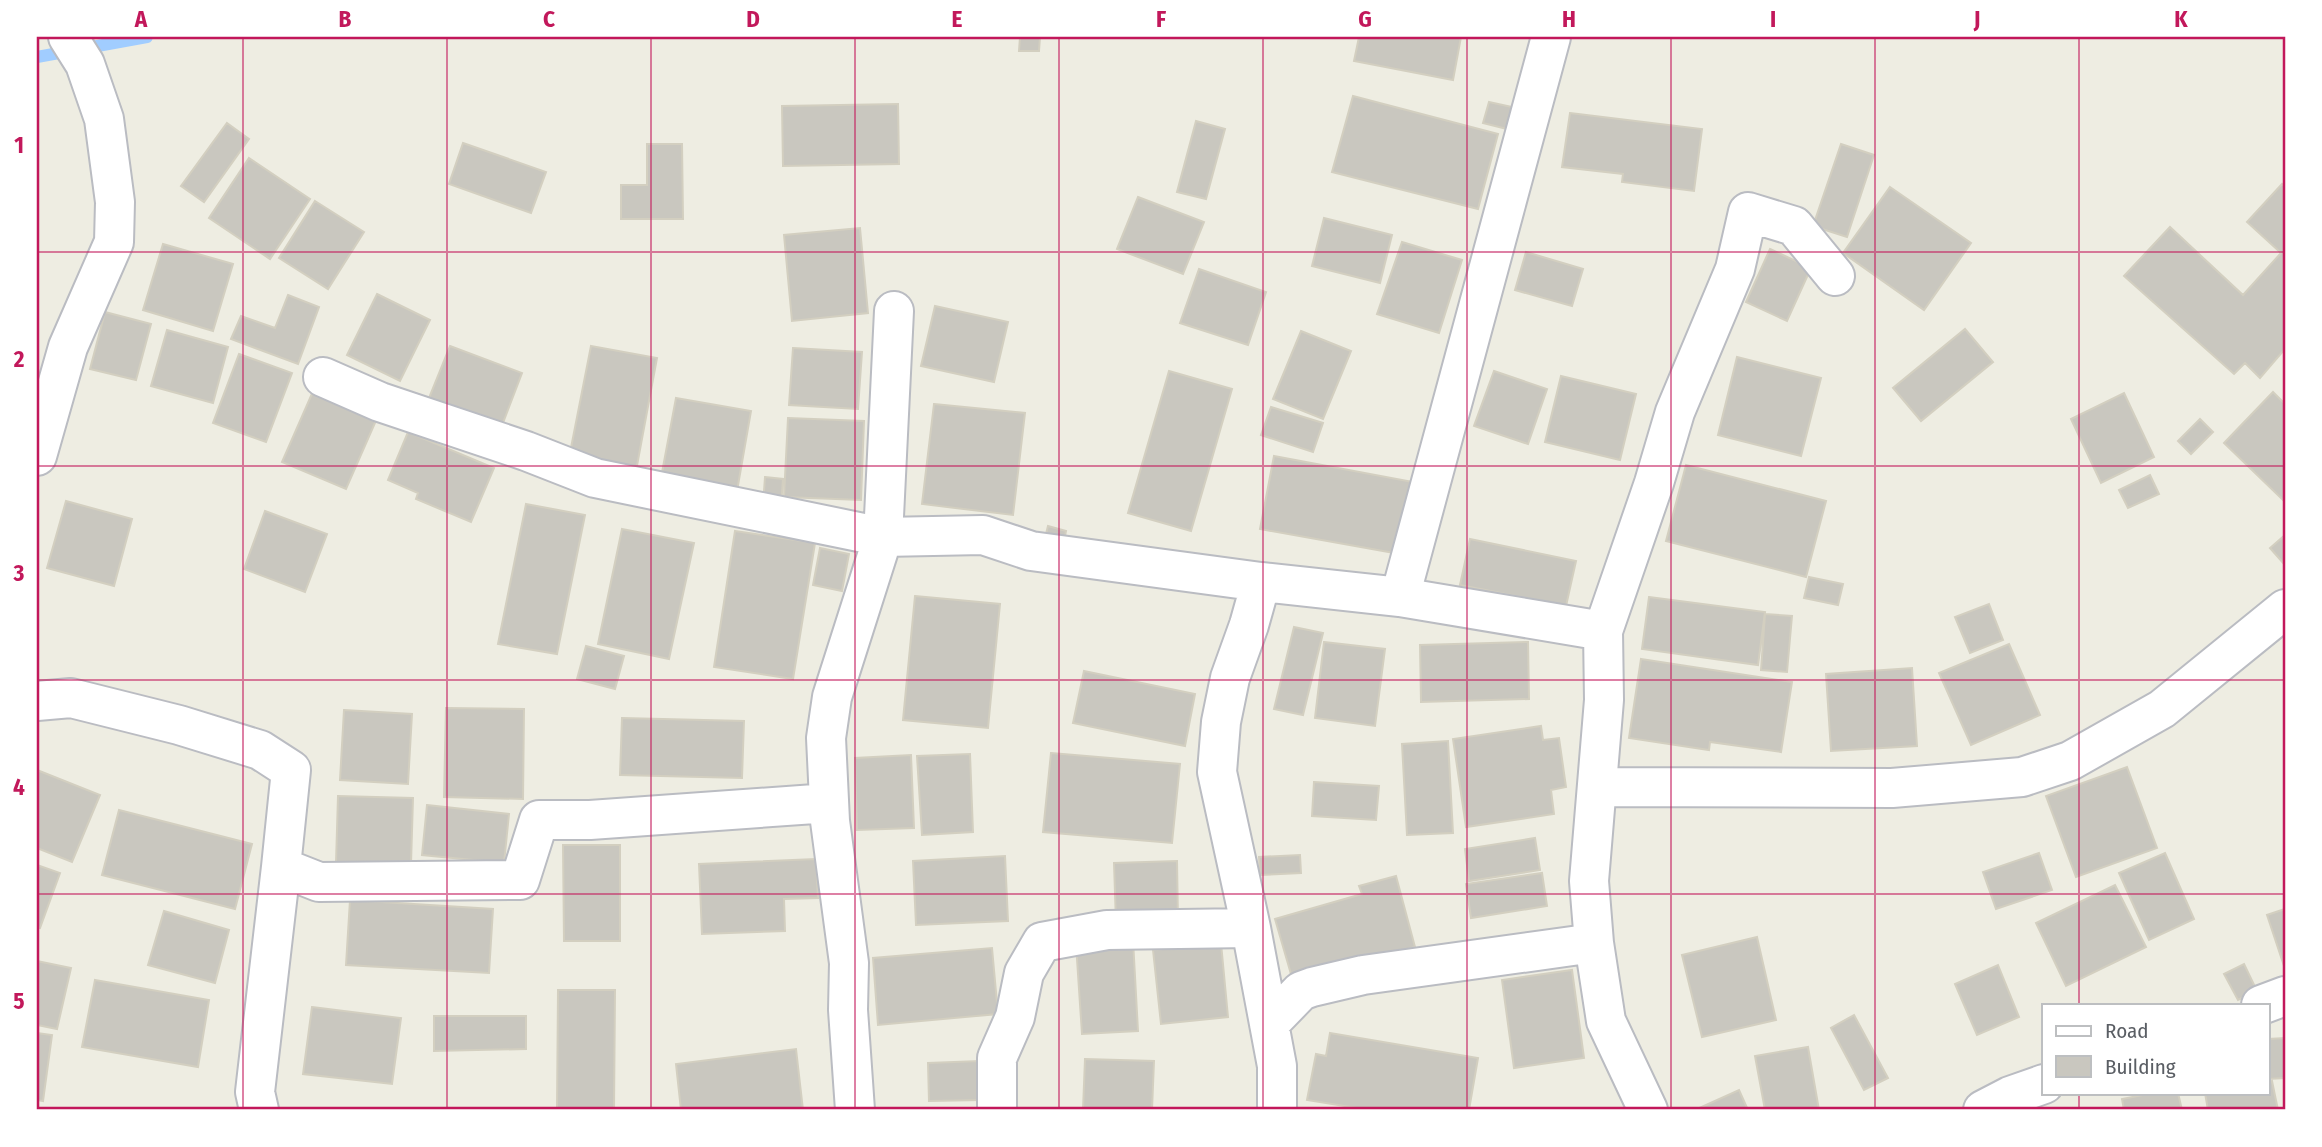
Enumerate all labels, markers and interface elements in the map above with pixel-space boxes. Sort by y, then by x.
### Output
text: A [134,5,148,33]
text: B [339,5,352,33]
text: C [543,5,555,33]
text: D [746,5,760,33]
text: E [952,5,963,33]
text: F [1156,5,1166,33]
text: G [1358,5,1372,33]
text: H [1562,5,1576,33]
text: I [1770,5,1776,33]
text: J [1973,5,1980,33]
text: K [2174,5,2188,33]
text: 1 [14,131,24,159]
text: 2 [13,345,25,373]
text: 3 [13,559,25,587]
text: 4 [13,773,25,801]
text: 5 [13,987,25,1015]
legend [2042,1004,2270,1094]
text: Road [2105,1018,2149,1044]
text: Building [2105,1054,2176,1080]

